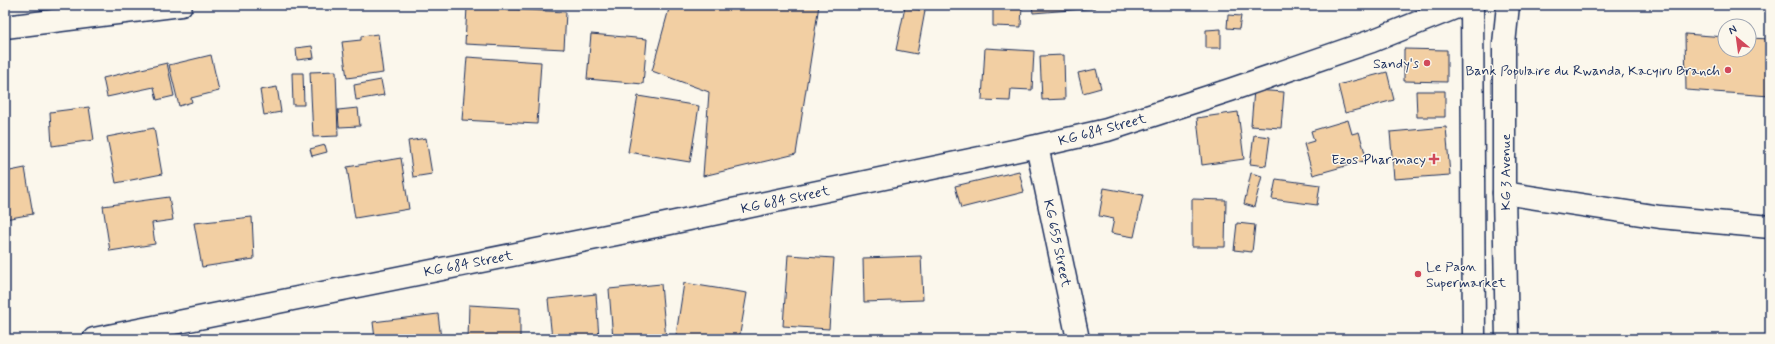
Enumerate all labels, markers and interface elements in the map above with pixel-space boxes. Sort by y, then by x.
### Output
north arrow [1717,18,1757,58]
text: N [1726,22,1739,38]
place label: Sandy's [1373,55,1419,73]
marker: Sandy's [1422,58,1432,68]
place label: Bank Populaire du Rwanda, Kacyiru Branch [1465,62,1720,80]
marker: Bank Populaire du Rwanda, Kacyiru Branch [1723,65,1733,75]
street label: KG 684 Street [1057,109,1149,150]
street label: KG 3 Avenue [1497,133,1515,210]
place label: Ezos Pharmacy [1331,151,1426,169]
marker: Ezos Pharmacy [1429,154,1439,164]
street label: KG 684 Street [739,182,832,218]
street label: KG 655 Street [1039,198,1075,289]
street label: KG 684 Street [422,246,515,281]
place label: Le Paon Supermarket [1426,258,1507,292]
marker: Le Paon Supermarket [1413,269,1423,279]

